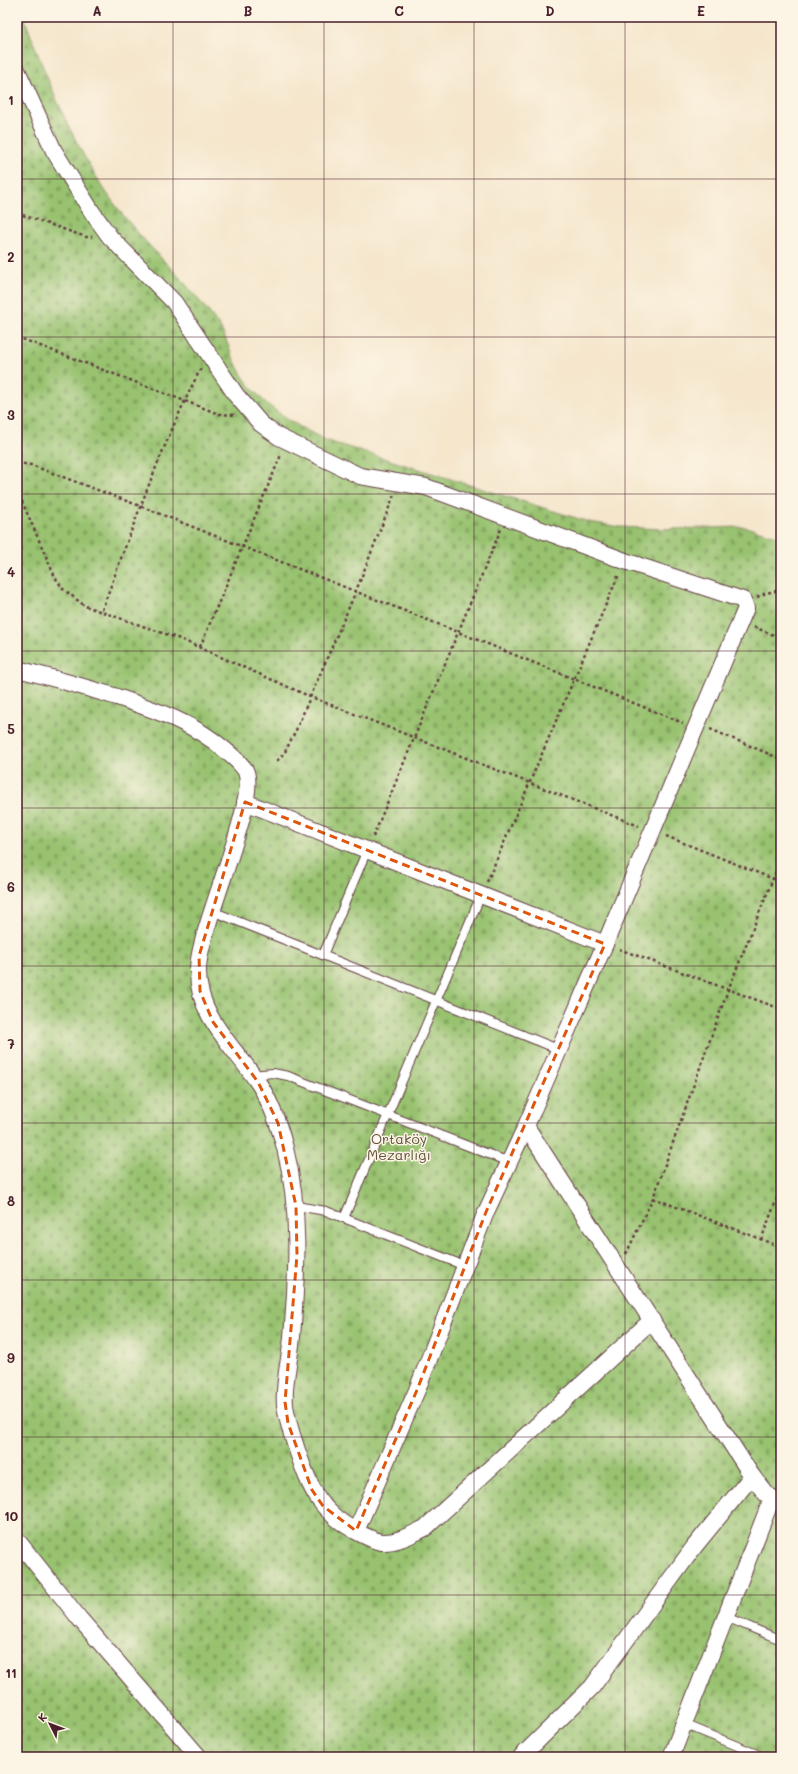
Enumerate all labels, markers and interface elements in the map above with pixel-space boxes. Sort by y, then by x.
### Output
text: A [92,2,102,19]
text: B [244,2,253,19]
text: C [394,2,404,19]
text: D [545,2,555,19]
text: E [697,2,705,19]
text: 1 [8,91,14,108]
text: 2 [7,248,15,265]
text: 3 [7,406,15,423]
text: 4 [7,563,15,580]
text: 5 [7,720,15,737]
text: 6 [7,878,15,895]
text: 7 [7,1035,15,1052]
park label: Ortaköy Mezarlığı [367,1129,431,1164]
text: 8 [7,1192,15,1209]
text: 9 [7,1349,15,1366]
text: 10 [4,1507,18,1524]
text: 11 [5,1664,17,1681]
north arrow [30,1704,70,1744]
text: K [34,1709,50,1725]

